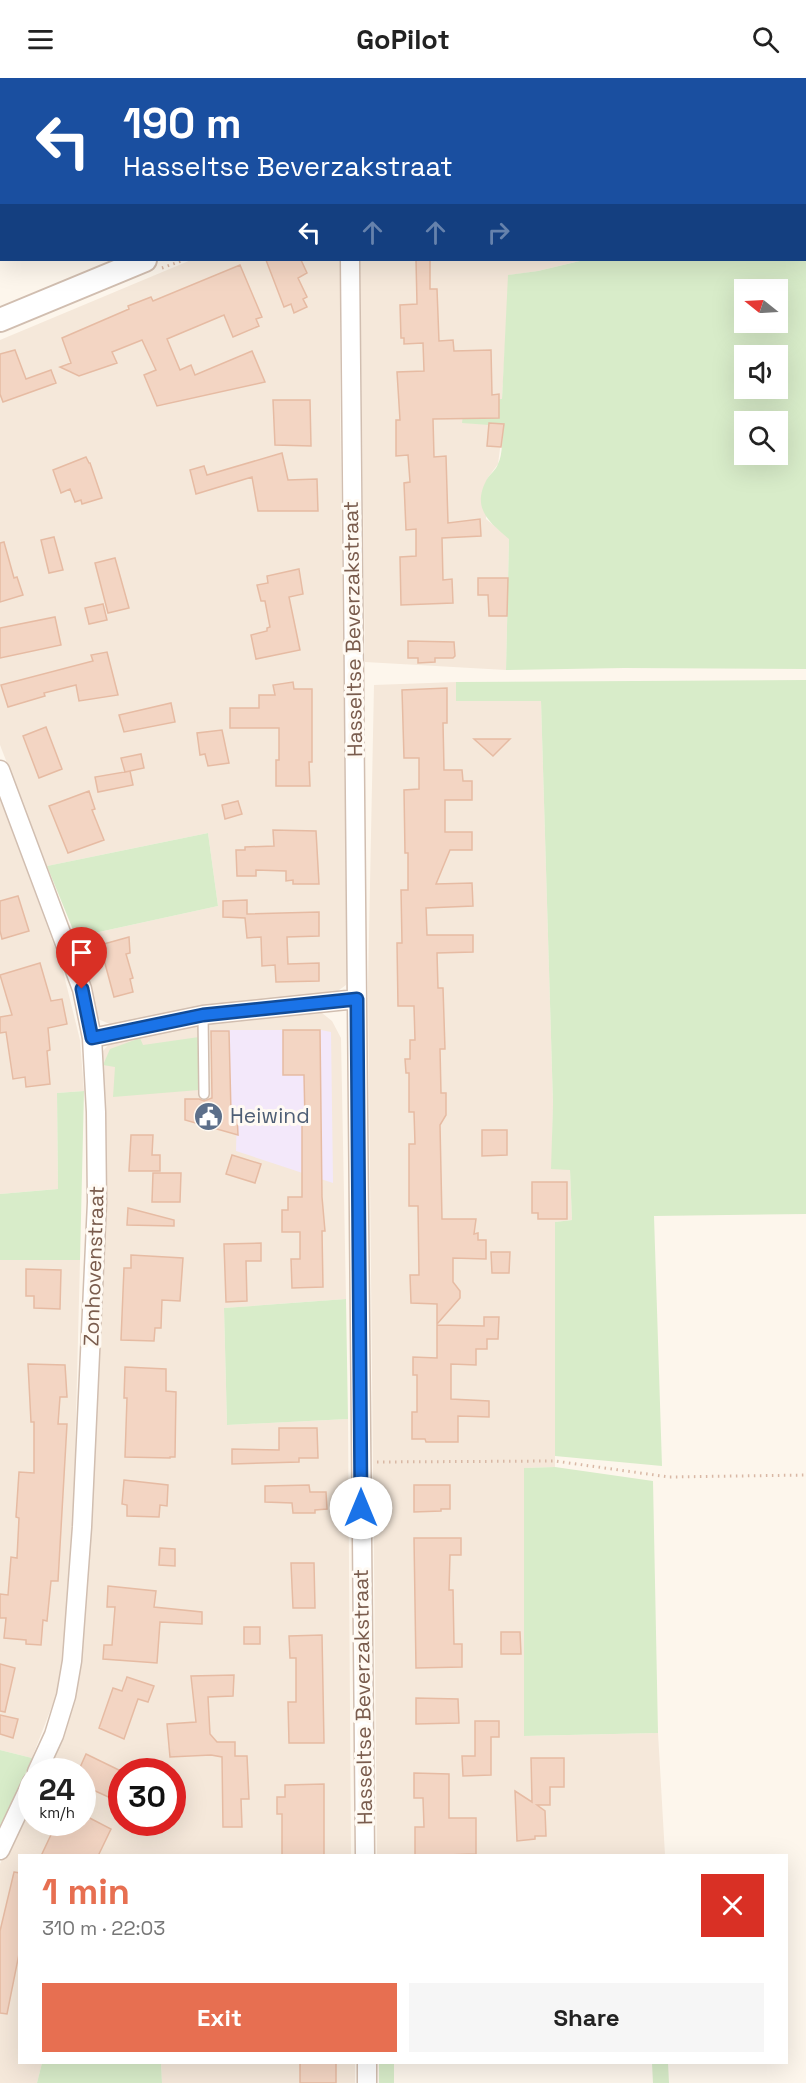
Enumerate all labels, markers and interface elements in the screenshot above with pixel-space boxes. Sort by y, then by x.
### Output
text: GoPilot [356,22,450,57]
icon: menu [24,23,57,56]
icon: search [749,23,782,56]
text: 190 m [123,97,242,150]
icon: left [24,102,102,180]
text: Hasseltse Beverzakstraat [123,149,453,184]
icon: left [293,216,326,249]
icon: ahead [356,216,389,249]
icon: ahead [419,216,452,249]
icon: right [482,216,515,249]
north arrow [734,279,788,333]
map controls [734,279,788,465]
button: sound [734,345,788,399]
button: search [734,411,788,465]
street label: Hasseltse Beverzakstraat [337,501,368,757]
pin [56,927,107,989]
icon: arrive [65,936,98,969]
public building icon: Heiwind [193,1100,225,1132]
place label: Heiwind [230,1102,310,1129]
street label: Zonhovenstraat [77,1185,110,1347]
position arrow [329,1476,393,1540]
street label: Hasseltse Beverzakstraat [347,1569,378,1825]
speed limit sign: 30 [108,1758,186,1836]
text: 24 [39,1770,75,1809]
text: km/h [39,1803,75,1822]
text: 1 min [42,1869,130,1915]
button: close [701,1874,764,1937]
text: 310 m · 22:03 [42,1915,165,1941]
button: Exit [42,1983,397,2052]
button: Share [409,1983,764,2052]

